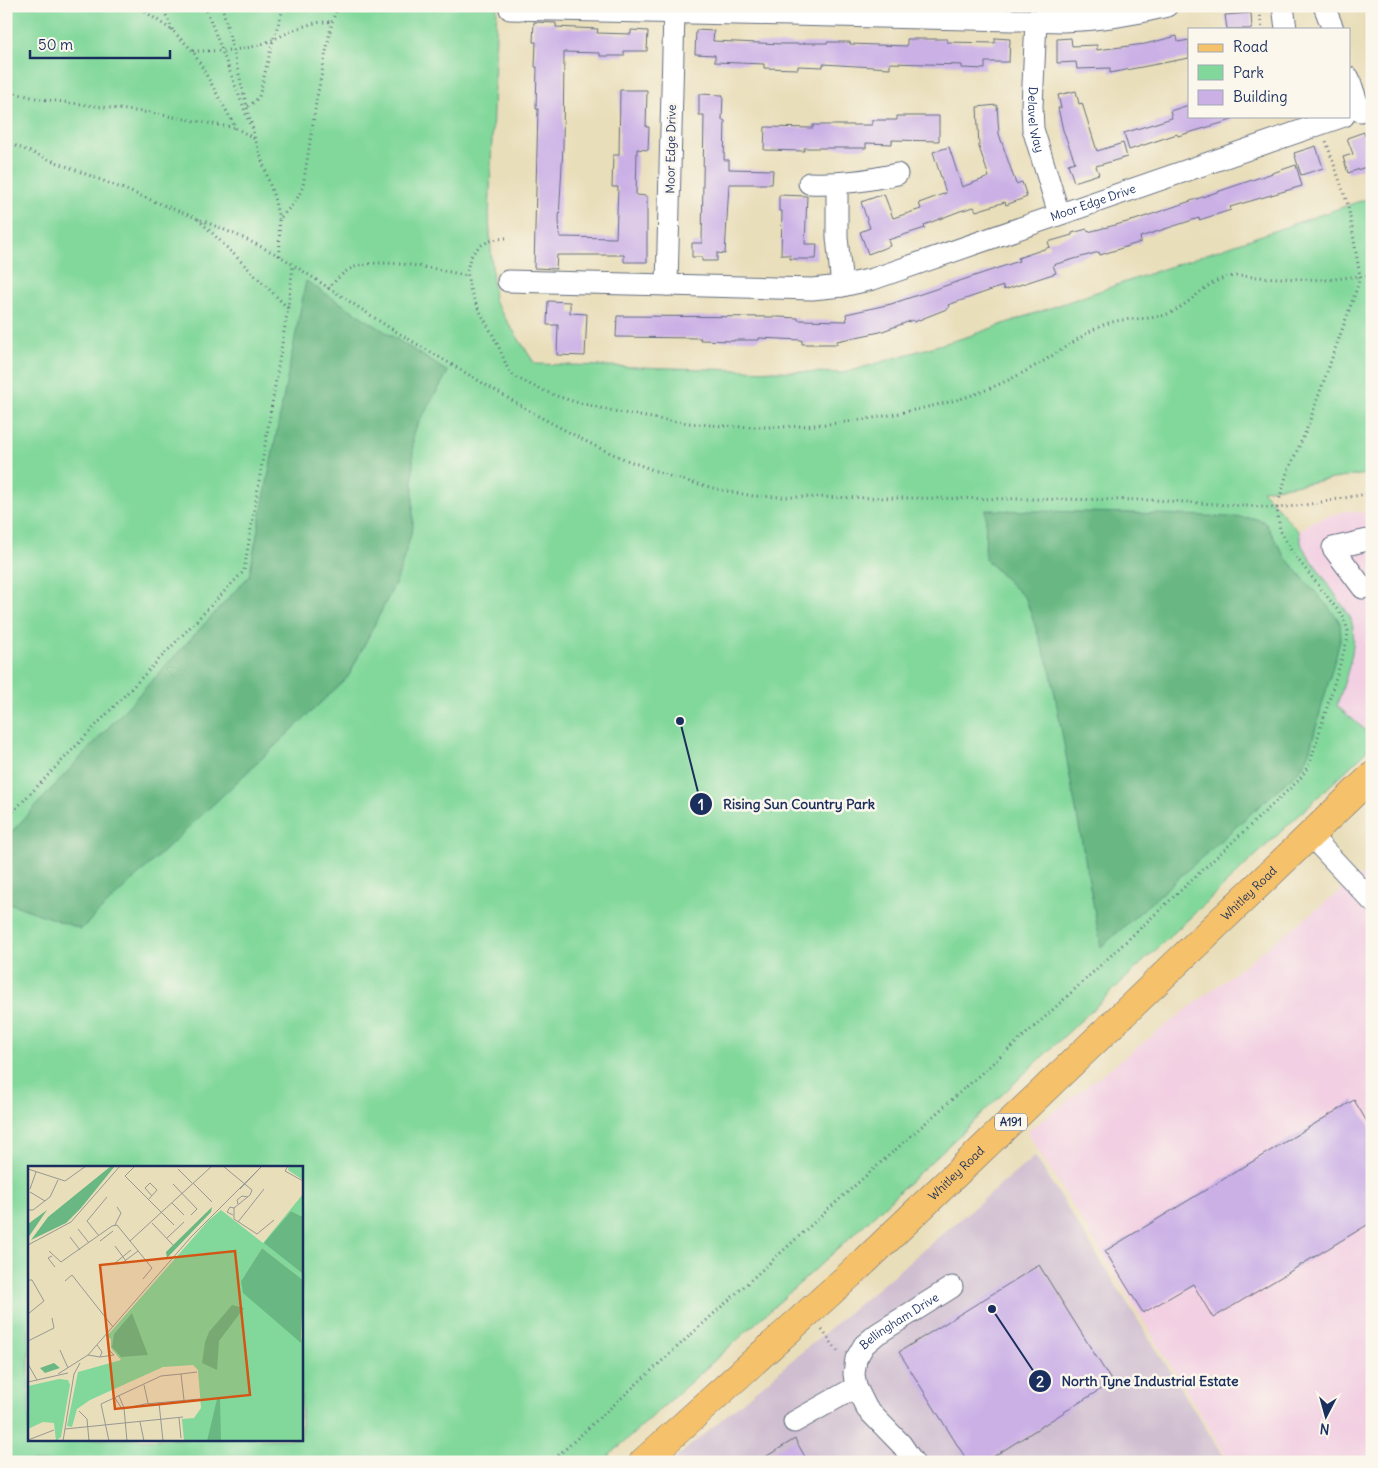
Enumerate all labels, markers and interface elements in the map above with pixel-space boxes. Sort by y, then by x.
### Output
scale bar [30,28,170,60]
legend [1188,28,1350,118]
text: 50 m [38,35,73,54]
text: Road [1233,37,1268,56]
text: Park [1233,63,1264,82]
street label: Delavel Way [1025,86,1048,154]
text: Building [1233,87,1288,106]
street label: Moor Edge Drive [662,104,679,194]
street label: Moor Edge Drive [1048,181,1138,224]
callout: Rising Sun Country Park [688,790,885,819]
text: 1 [698,795,704,814]
text: Rising Sun Country Park [723,795,875,813]
street label: Whitley Road [1218,863,1280,923]
road number: A191 [995,1114,1027,1130]
street label: Whitley Road [925,1143,987,1203]
inset map [28,1166,302,1440]
street label: Bellingham Drive [856,1289,941,1352]
callout: North Tyne Industrial Estate [1027,1367,1249,1396]
text: 2 [1036,1372,1044,1391]
text: North Tyne Industrial Estate [1062,1372,1239,1390]
north arrow [1300,1390,1350,1440]
text: N [1319,1419,1330,1438]

